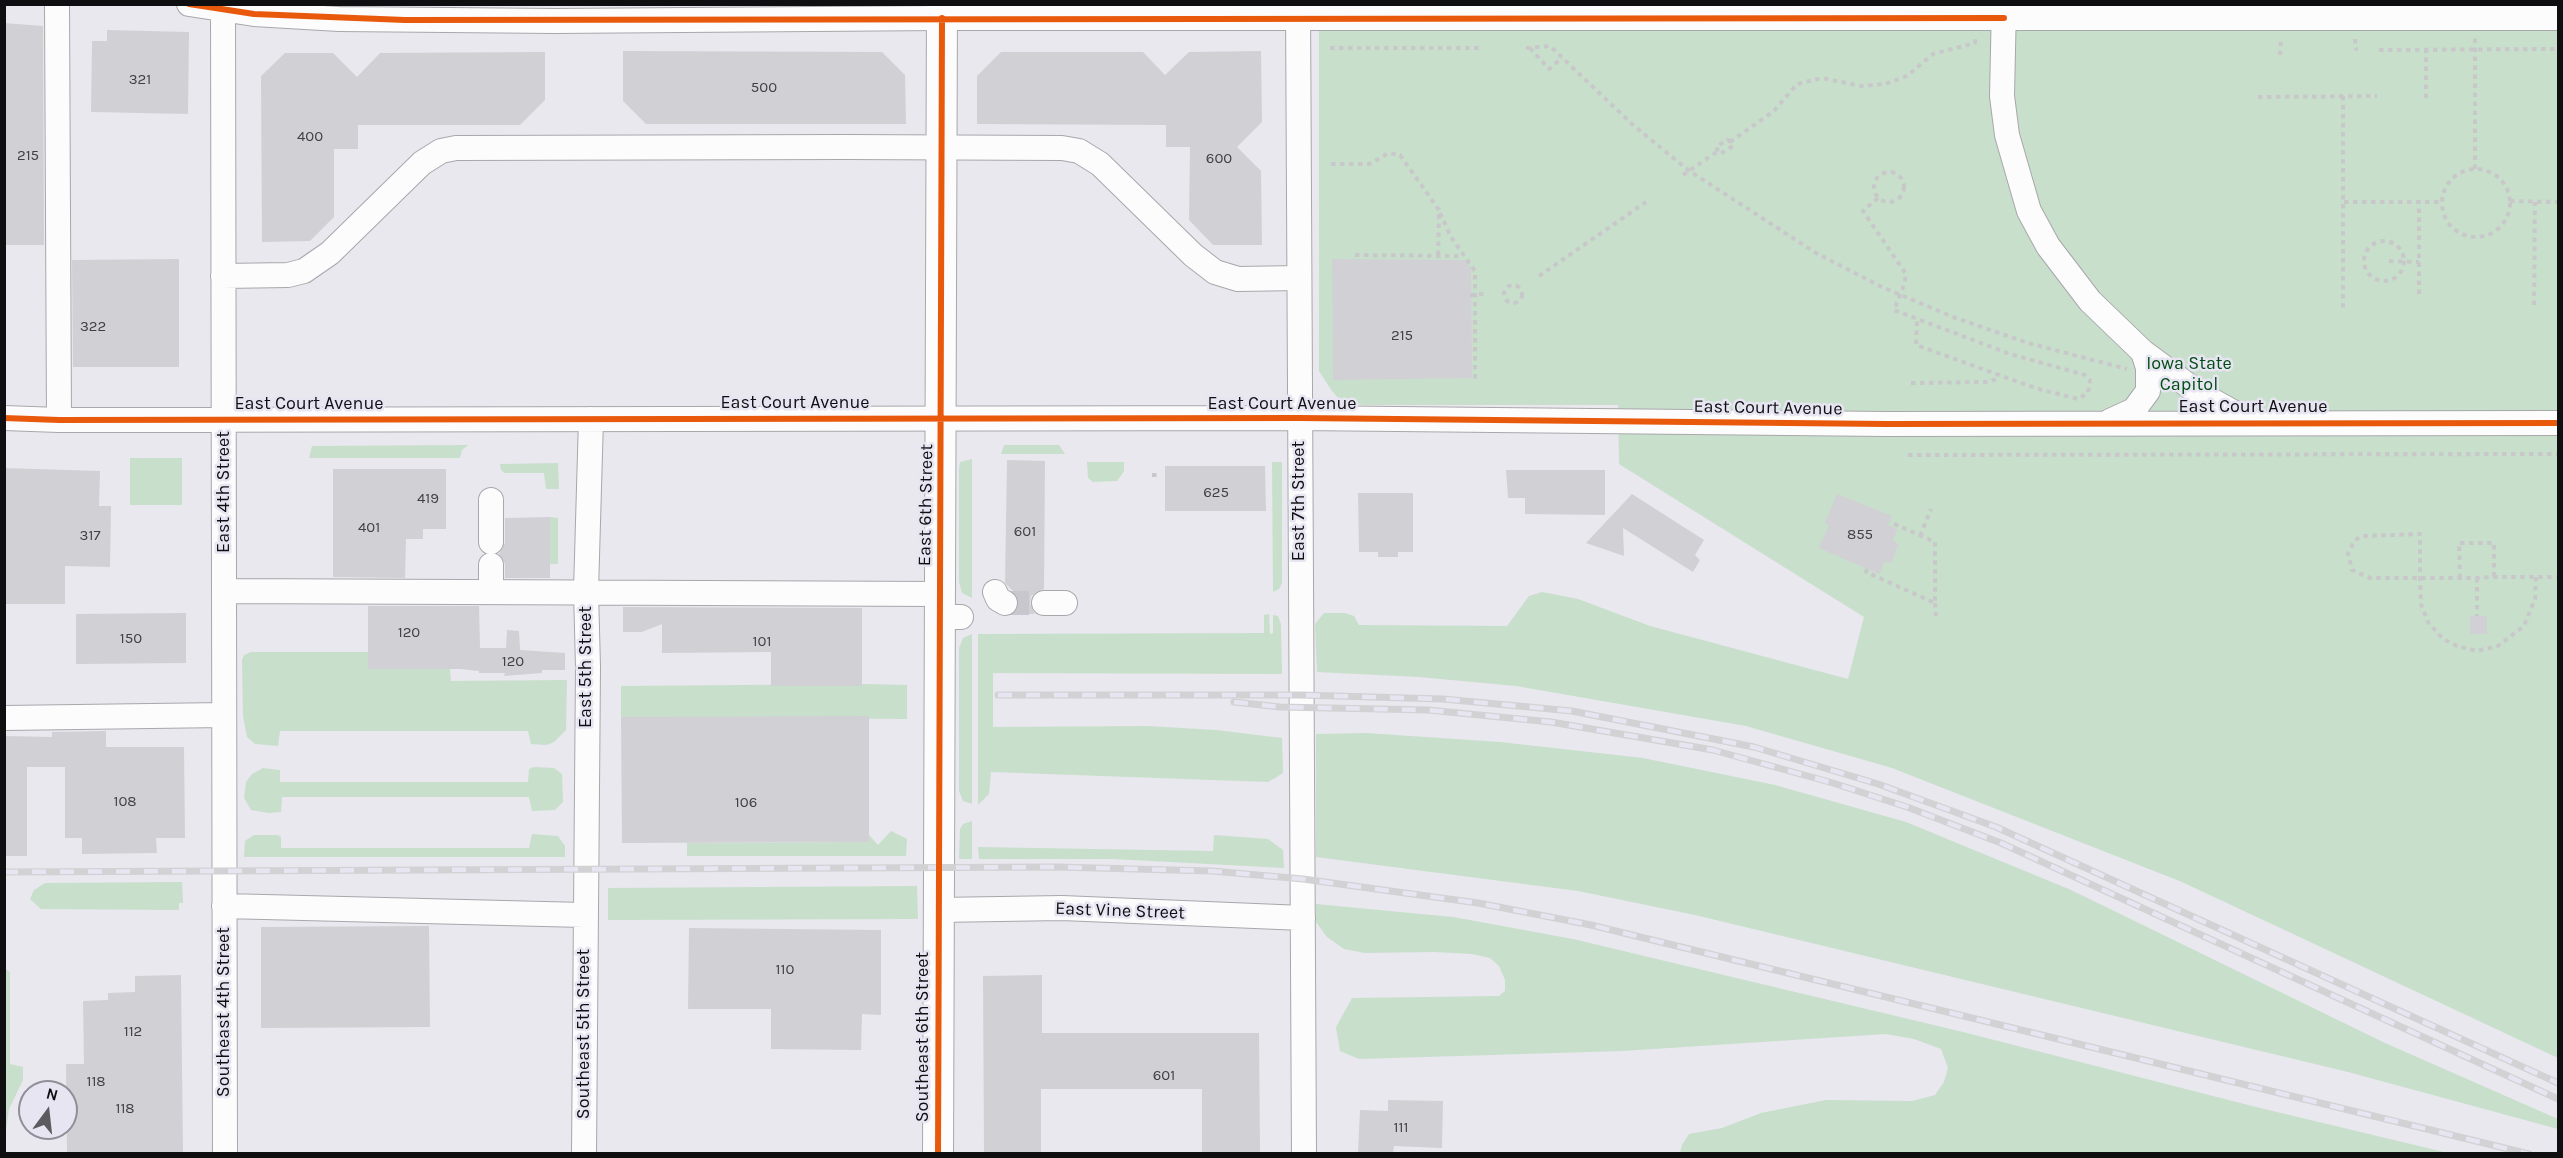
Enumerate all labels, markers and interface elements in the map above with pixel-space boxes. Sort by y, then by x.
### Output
house number: 321 [129,71,151,89]
house number: 500 [751,79,777,97]
house number: 400 [297,128,323,146]
house number: 215 [17,147,39,165]
house number: 600 [1206,150,1232,168]
house number: 322 [80,318,106,336]
house number: 215 [1391,327,1413,345]
park label: Iowa State Capitol [2146,353,2232,395]
street label: East Court Avenue [720,392,870,414]
street label: East Court Avenue [234,393,384,415]
street label: East Court Avenue [1207,393,1357,415]
street label: East Court Avenue [1693,396,1843,420]
street label: East Court Avenue [2178,396,2328,418]
street label: East 4th Street [213,431,235,553]
street label: East 7th Street [1288,441,1310,561]
street label: East 6th Street [914,444,938,566]
house number: 625 [1203,484,1229,502]
house number: 419 [417,490,439,508]
house number: 401 [358,519,380,537]
house number: 601 [1014,523,1036,541]
house number: 855 [1847,526,1873,544]
house number: 317 [80,527,100,545]
street label: East 5th Street [575,606,597,728]
house number: 120 [398,624,420,642]
house number: 150 [120,630,142,648]
house number: 101 [753,633,771,651]
house number: 120 [502,653,524,671]
house number: 108 [113,793,137,811]
house number: 106 [735,794,757,812]
street label: East Vine Street [1055,898,1185,924]
street label: Southeast 4th Street [213,927,235,1097]
street label: Southeast 5th Street [573,949,595,1119]
street label: Southeast 6th Street [912,952,934,1122]
house number: 110 [776,961,794,979]
house number: 112 [124,1023,142,1041]
house number: 601 [1153,1067,1175,1085]
house number: 118 [86,1073,106,1091]
north arrow [18,1080,78,1140]
text: N [44,1083,60,1105]
house number: 118 [115,1100,135,1118]
house number: 111 [1394,1119,1408,1137]

